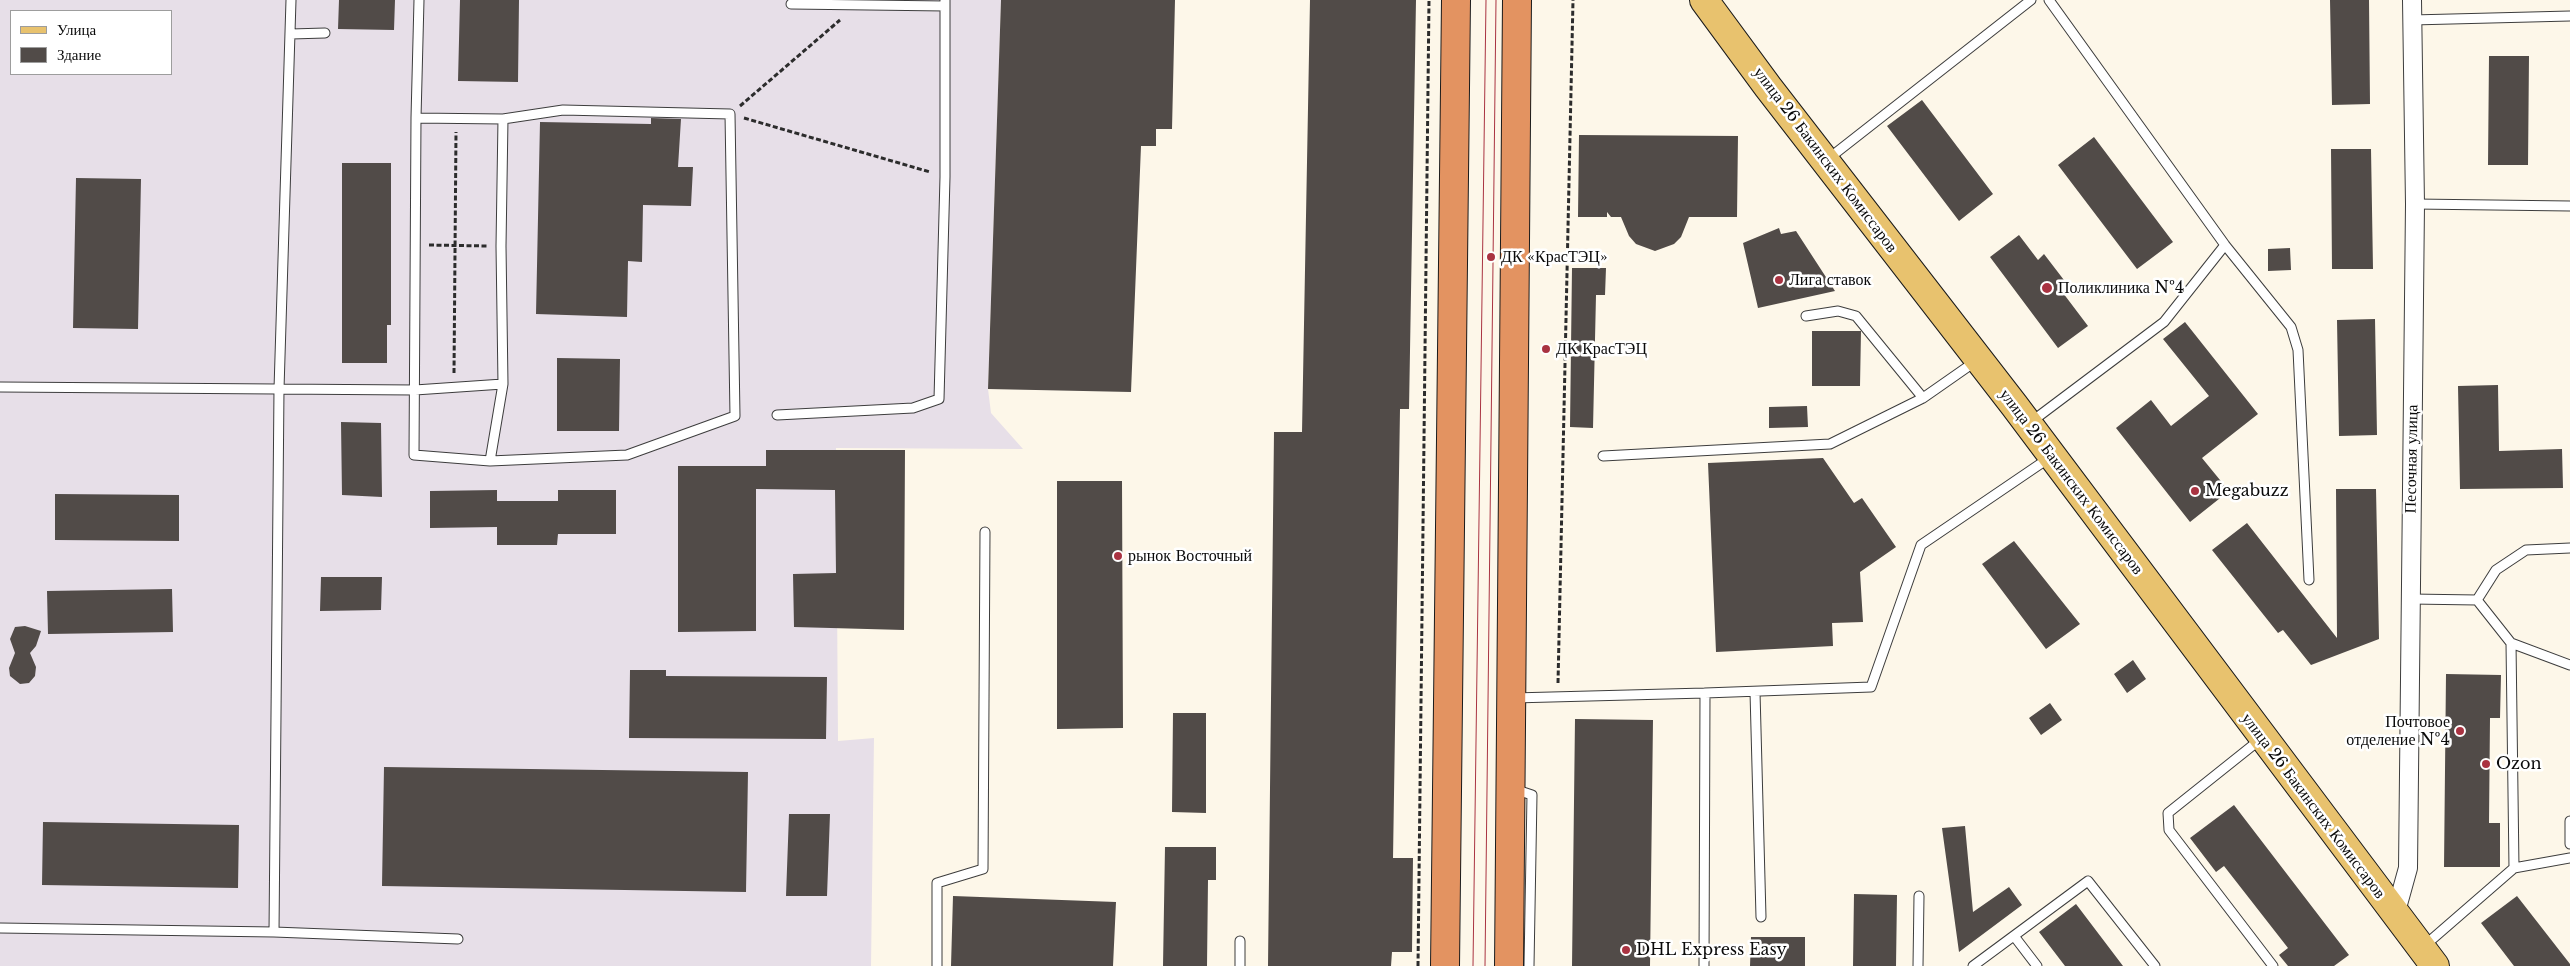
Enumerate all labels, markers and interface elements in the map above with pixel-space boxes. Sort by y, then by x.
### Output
legend [10,10,172,75]
text: Улица [57,20,96,39]
text: Здание [57,45,101,64]
street label: улица 26 Бакинских Комиссаров [1749,63,1901,257]
place label: ДК «КрасТЭЦ» [1501,247,1608,267]
marker: ДК «КрасТЭЦ» [1485,251,1497,263]
place label: Лига ставок [1789,270,1871,290]
marker: Лига ставок [1773,274,1785,286]
place label: Поликлиника №4 [2058,278,2184,298]
marker: Поликлиника №4 [2040,281,2054,295]
place label: ДК КрасТЭЦ [1556,339,1647,359]
marker: ДК КрасТЭЦ [1540,343,1552,355]
street label: улица 26 Бакинских Комиссаров [1995,385,2147,579]
street label: Песочная улица [2401,404,2423,514]
place label: Megabuzz [2205,481,2289,501]
marker: Megabuzz [2189,485,2201,497]
place label: рынок Восточный [1128,546,1252,566]
marker: рынок Восточный [1112,550,1124,562]
street label: улица 26 Бакинских Комиссаров [2237,709,2389,903]
place label: Почтовое отделение №4 [2346,712,2450,750]
marker: Почтовое отделение №4 [2454,725,2466,737]
place label: Ozon [2496,754,2541,774]
marker: Ozon [2480,758,2492,770]
place label: DHL Express Easy [1636,940,1787,960]
marker: DHL Express Easy [1620,944,1632,956]

